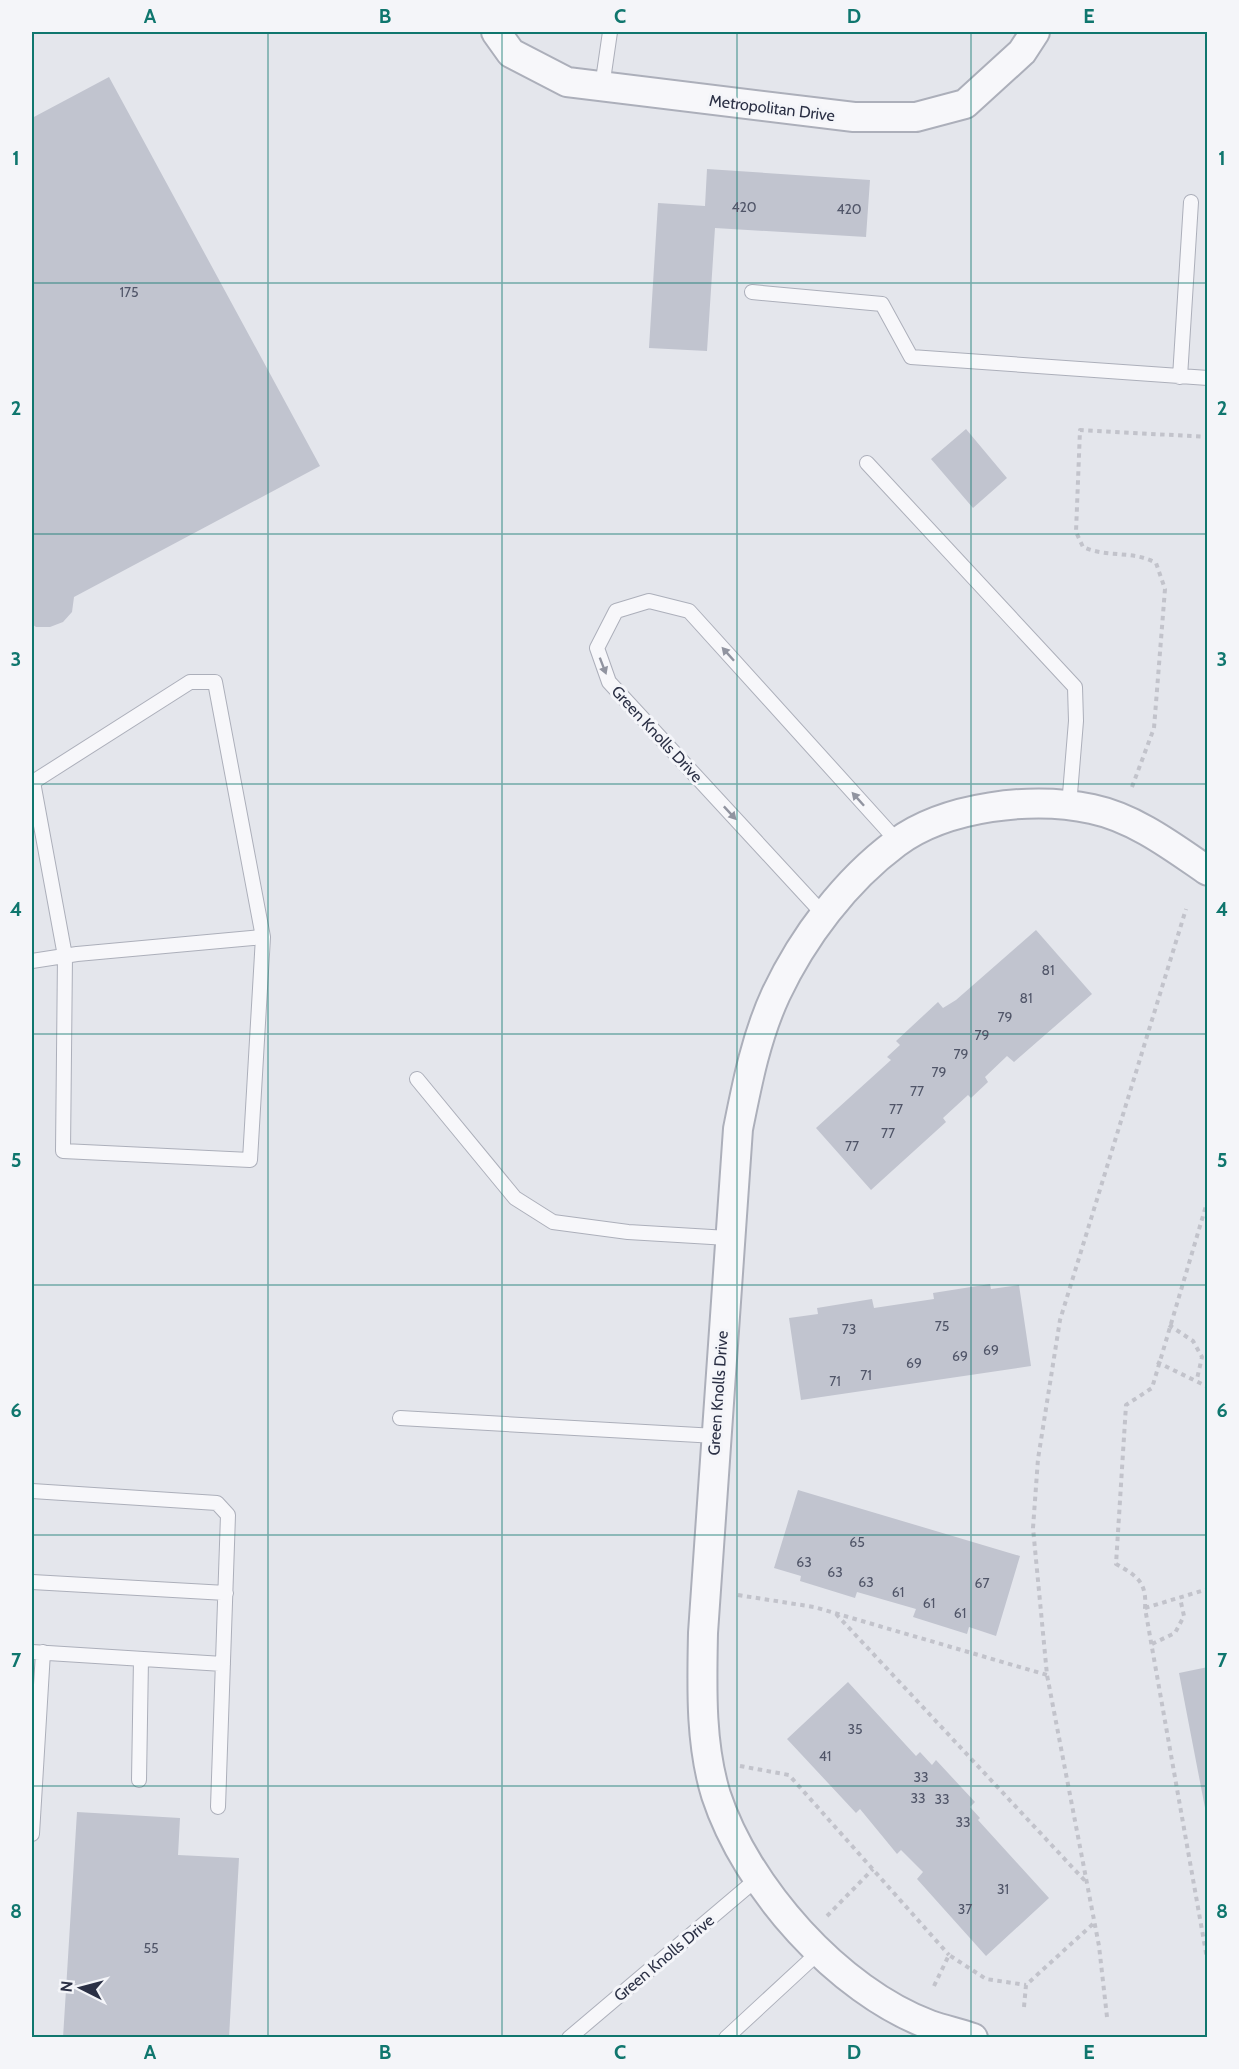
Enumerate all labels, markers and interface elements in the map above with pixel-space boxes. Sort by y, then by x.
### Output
text: A [144,4,157,28]
text: B [379,4,391,28]
text: C [614,4,626,28]
text: D [847,4,861,28]
text: E [1083,4,1095,28]
street label: Metropolitan Drive [708,91,836,125]
text: 1 [12,146,20,170]
text: 1 [1218,146,1226,170]
house number: 420 [731,198,757,216]
house number: 420 [836,200,862,218]
house number: 175 [119,283,139,301]
text: 2 [11,396,21,420]
text: 2 [1217,396,1227,420]
text: 3 [11,647,21,671]
one-way arrow [721,647,735,661]
text: 3 [1217,647,1227,671]
one-way arrow [599,658,609,676]
street label: Green Knolls Drive [607,682,707,786]
one-way arrow [852,792,865,807]
one-way arrow [723,805,736,820]
text: 4 [10,897,22,921]
text: 4 [1216,897,1228,921]
house number: 81 [1041,961,1055,979]
house number: 81 [1019,989,1033,1007]
house number: 79 [998,1008,1013,1026]
house number: 79 [975,1026,990,1044]
house number: 79 [954,1045,969,1063]
house number: 79 [932,1063,947,1081]
house number: 77 [910,1082,924,1100]
house number: 77 [889,1100,903,1118]
house number: 77 [881,1124,895,1142]
house number: 77 [845,1137,859,1155]
text: 5 [11,1148,21,1172]
text: 5 [1217,1148,1227,1172]
house number: 75 [935,1317,949,1335]
house number: 73 [842,1320,856,1338]
street label: Green Knolls Drive [704,1330,732,1456]
house number: 69 [983,1341,999,1359]
house number: 69 [952,1347,968,1365]
house number: 69 [906,1354,922,1372]
house number: 71 [860,1366,872,1384]
house number: 71 [829,1372,841,1390]
text: 6 [10,1398,22,1422]
text: 6 [1216,1398,1228,1422]
house number: 65 [849,1533,865,1551]
house number: 63 [796,1553,812,1571]
house number: 63 [827,1563,843,1581]
house number: 63 [858,1573,874,1591]
house number: 67 [975,1574,989,1592]
house number: 61 [892,1583,904,1601]
house number: 61 [923,1594,935,1612]
house number: 61 [954,1604,966,1622]
text: 7 [11,1648,22,1672]
text: 7 [1217,1648,1228,1672]
house number: 35 [847,1720,863,1738]
house number: 41 [819,1747,831,1765]
house number: 33 [913,1768,929,1786]
house number: 33 [910,1789,926,1807]
house number: 33 [934,1790,950,1808]
house number: 33 [955,1813,971,1831]
house number: 31 [997,1880,1009,1898]
text: 8 [10,1899,22,1923]
text: 8 [1216,1899,1228,1923]
house number: 37 [958,1900,972,1918]
street label: Green Knolls Drive [610,1911,718,2005]
house number: 55 [143,1939,159,1957]
north arrow [51,1958,111,2018]
text: N [57,1980,77,1993]
text: A [144,2040,157,2064]
text: B [379,2040,391,2064]
text: C [614,2040,626,2064]
text: D [847,2040,861,2064]
text: E [1083,2040,1095,2064]

